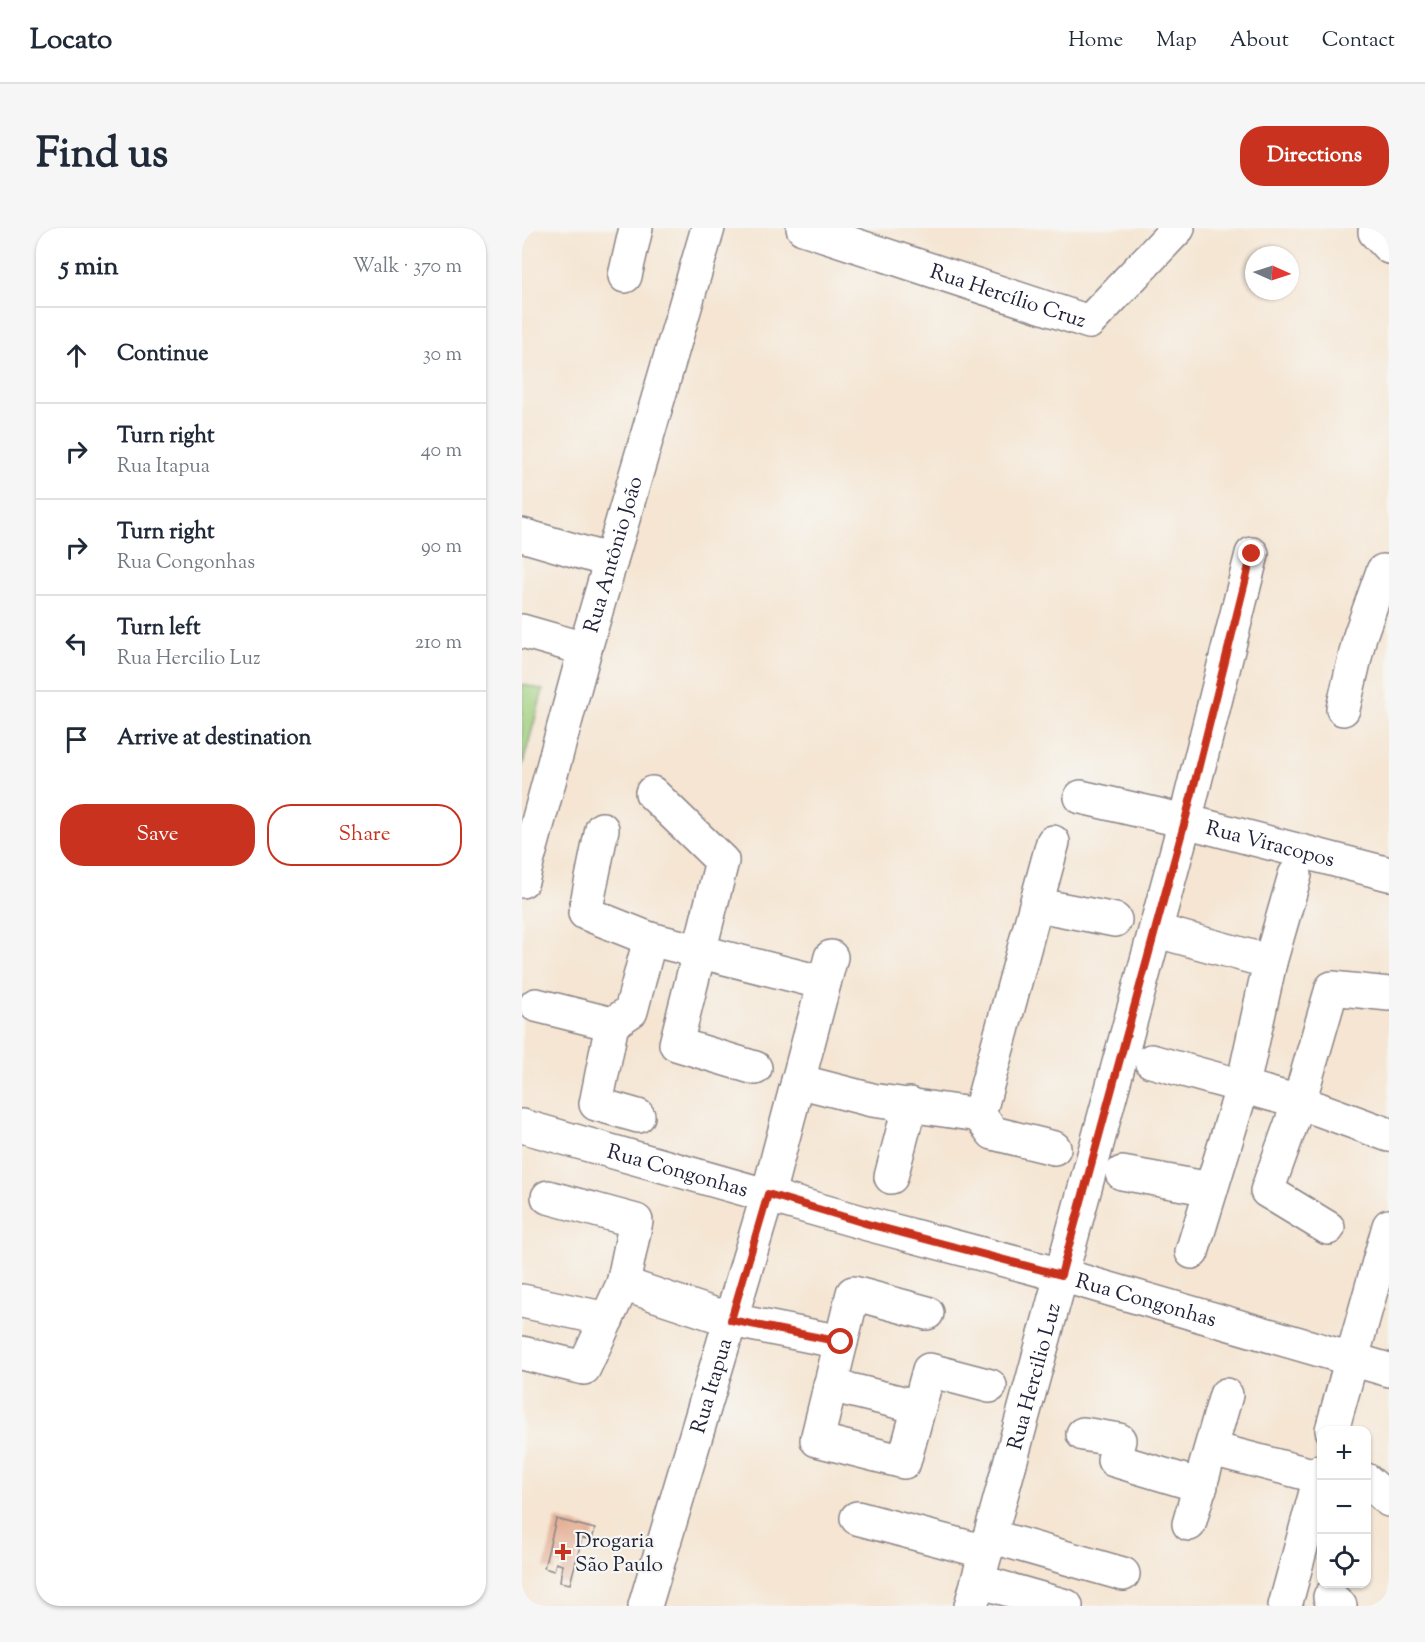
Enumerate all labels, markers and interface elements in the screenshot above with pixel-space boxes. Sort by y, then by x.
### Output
text: Locato [30,21,112,61]
text: Home [1068,26,1123,56]
text: Map [1156,26,1197,56]
text: About [1230,26,1289,56]
text: Contact [1322,26,1395,56]
text: Find us [36,126,168,186]
button: Directions [1240,126,1389,186]
north arrow [1245,246,1299,300]
text: 5 min [60,249,119,286]
text: Walk · 370 m [352,253,462,282]
street label: Rua Hercílio Cruz [926,258,1090,337]
icon: ahead [60,339,93,372]
text: Continue [117,339,208,371]
text: 30 m [423,341,462,370]
text: Turn right [117,421,214,453]
icon: right [60,435,93,468]
text: 40 m [421,437,462,466]
text: Rua Itapua [117,453,210,482]
street label: Rua Antônio João [578,473,652,637]
text: Turn right [117,517,214,549]
icon: right [60,531,93,564]
text: 90 m [421,533,462,562]
route end [1238,540,1264,566]
text: Rua Congonhas [117,549,255,578]
text: Turn left [117,613,200,645]
icon: left [60,627,93,660]
text: 210 m [415,629,462,658]
text: Rua Hercilio Luz [117,645,261,674]
icon: arrive [60,723,93,756]
text: Arrive at destination [117,723,312,755]
button: Save [60,804,255,866]
button: Share [267,804,462,866]
street label: Rua Viracopos [1202,814,1337,876]
street label: Rua Congonhas [603,1138,751,1206]
street label: Rua Congonhas [1072,1267,1220,1336]
street label: Rua Hercilio Luz [1001,1300,1070,1454]
route start [827,1328,853,1354]
street label: Rua Itapua [684,1335,741,1437]
map controls [1317,1426,1371,1588]
button: + [1317,1426,1371,1480]
button: − [1317,1480,1371,1534]
place label: Drogaria São Paulo [575,1527,663,1581]
button: locate [1317,1534,1371,1588]
marker: Drogaria São Paulo [556,1545,570,1559]

